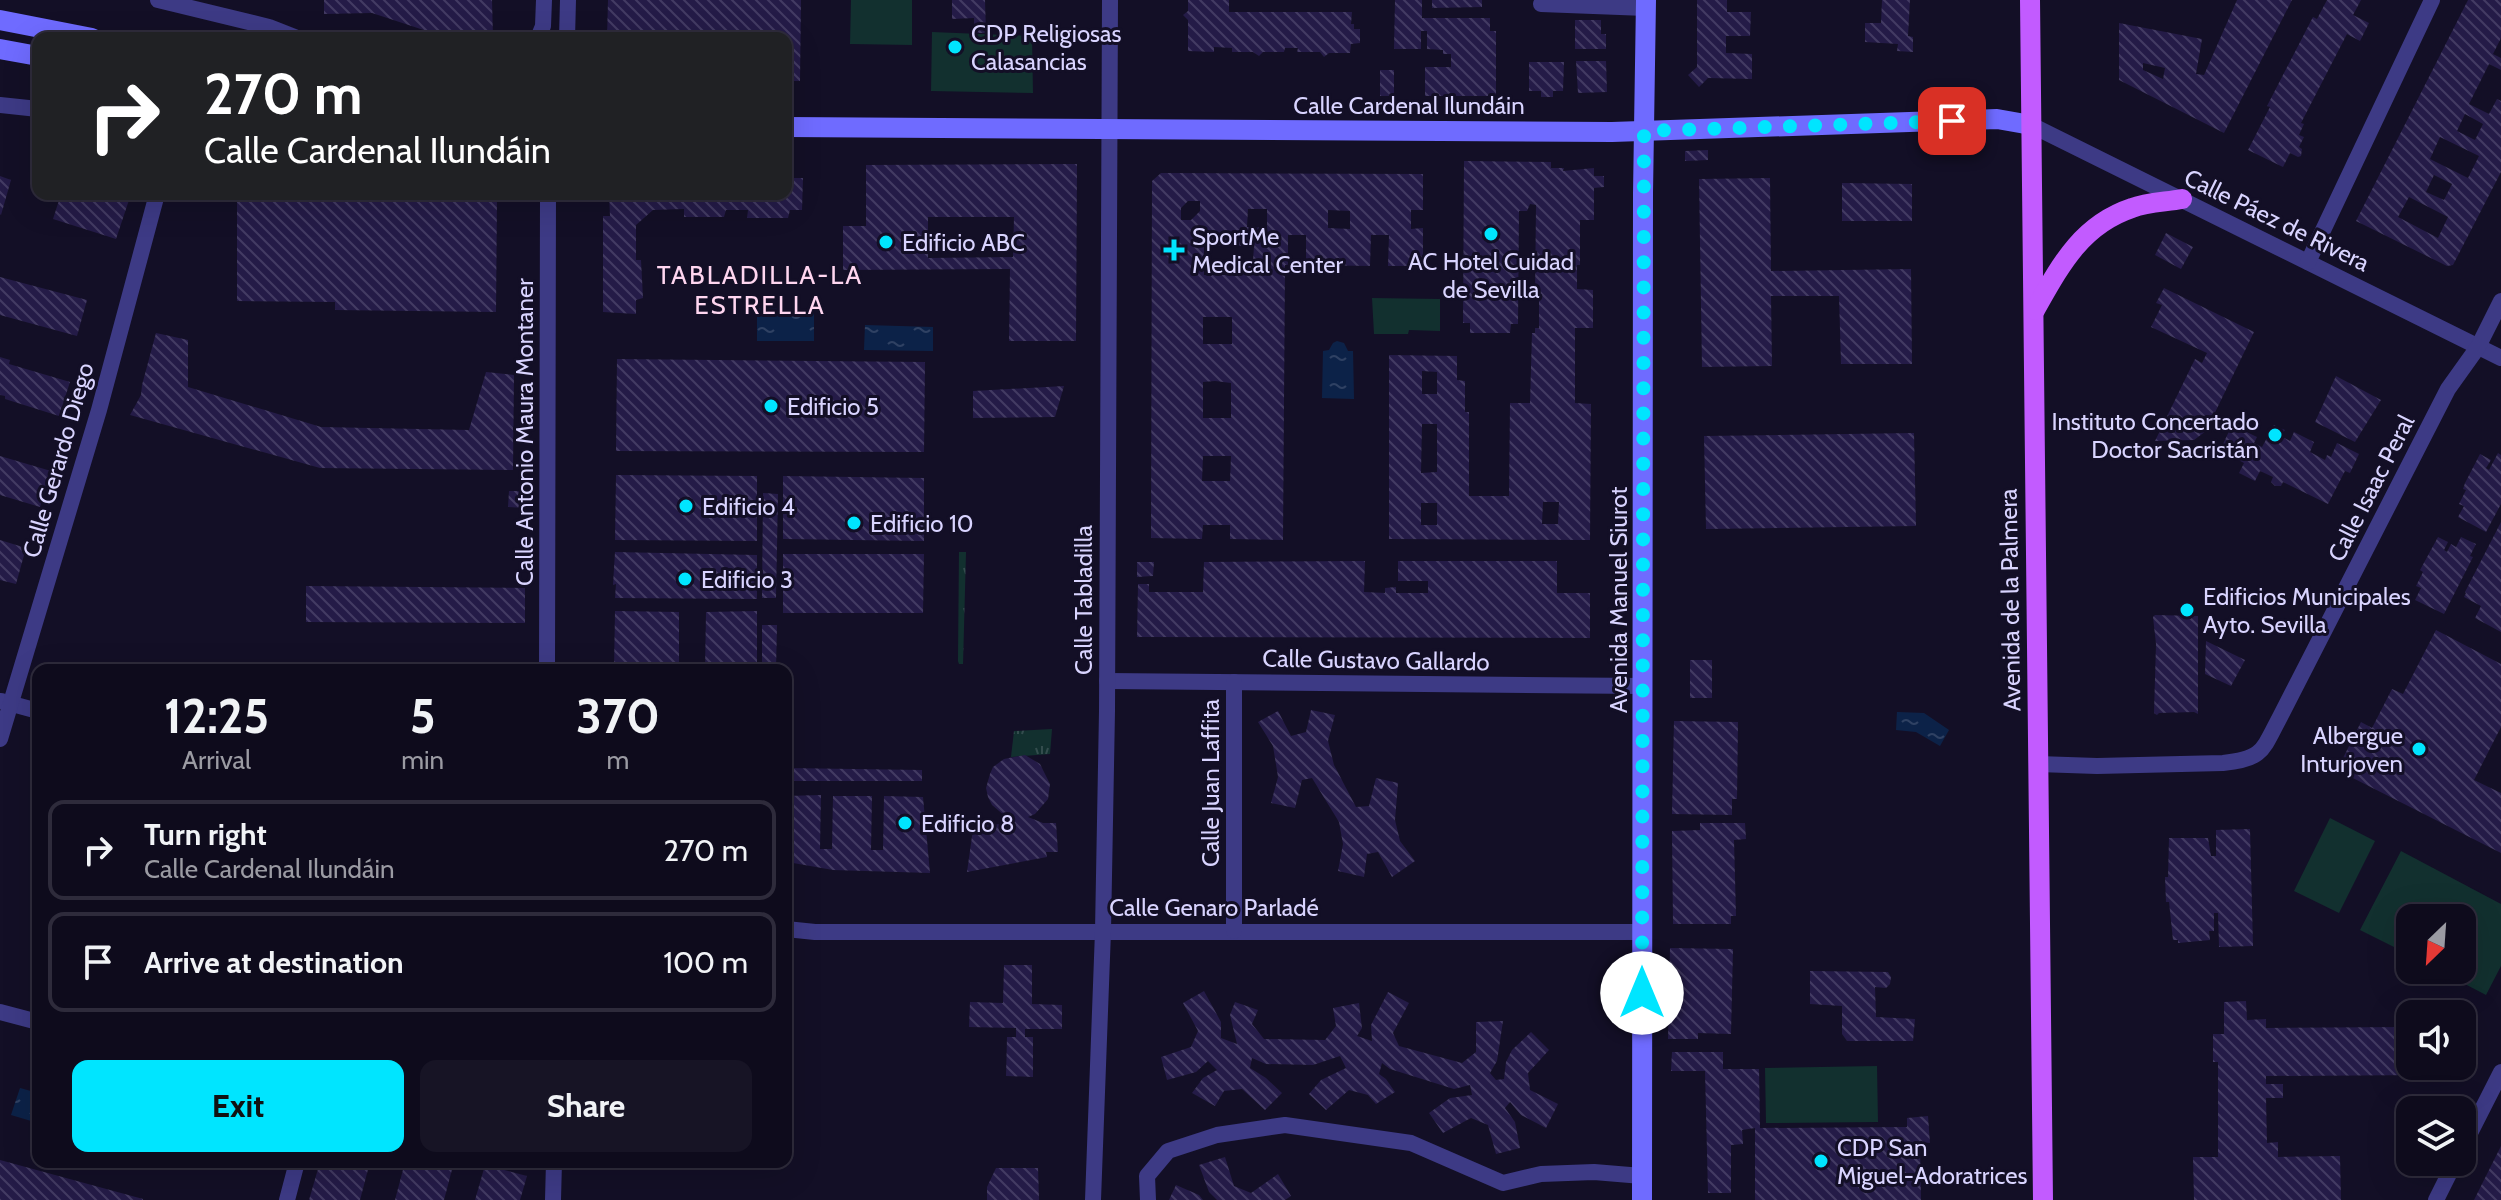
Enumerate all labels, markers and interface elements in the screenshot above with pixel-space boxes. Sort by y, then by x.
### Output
place label: CDP Religiosas Calasancias [971,19,1122,76]
marker: CDP Religiosas Calasancias [946,38,964,56]
text: 270 m [204,60,362,128]
icon: right [72,64,176,168]
pin [1918,87,1986,155]
street label: Calle Cardenal Ilundáin [1293,91,1525,120]
icon: arrive [1930,99,1974,143]
text: Calle Cardenal Ilundáin [204,128,551,172]
street label: Calle Páez de Rivera [2180,163,2375,278]
place label: SportMe Medical Center [1192,222,1344,279]
marker: AC Hotel Cuidad de Sevilla [1482,225,1500,243]
place label: Edificio ABC [902,228,1025,257]
marker: Edificio ABC [877,233,895,251]
marker: SportMe Medical Center [1163,239,1185,261]
place label: AC Hotel Cuidad de Sevilla [1408,247,1574,304]
district label: TABLADILLA-LA ESTRELLA [657,259,863,321]
street label: Calle Antonio Maura Montaner [510,278,539,586]
street label: Calle Gerardo Diego [16,359,100,561]
place label: Edificio 5 [787,392,879,421]
marker: Edificio 5 [762,397,780,415]
place label: Instituto Concertado Doctor Sacristán [2052,407,2259,464]
street label: Calle Isaac Peral [2322,410,2421,566]
marker: Instituto Concertado Doctor Sacristán [2266,426,2284,444]
street label: Avenida Manuel Siurot [1604,487,1633,713]
street label: Avenida de la Palmera [1994,488,2026,712]
place label: Edificio 4 [702,492,795,521]
marker: Edificio 4 [677,497,695,515]
place label: Edificio 10 [870,509,974,538]
marker: Edificio 10 [845,514,863,532]
street label: Calle Tabladilla [1069,525,1098,675]
place label: Edificio 3 [701,565,793,594]
marker: Edificio 3 [676,570,694,588]
place label: Edificios Municipales Ayto. Sevilla [2203,582,2411,639]
marker: Edificios Municipales Ayto. Sevilla [2178,601,2196,619]
street label: Calle Gustavo Gallardo [1262,644,1490,676]
text: 12:25 [164,687,269,745]
text: 5 [410,687,435,745]
text: 370 [576,687,660,745]
street label: Calle Juan Laffita [1196,699,1225,867]
place label: Albergue Inturjoven [2300,721,2403,778]
marker: Albergue Inturjoven [2410,740,2428,758]
text: Arrival [182,744,251,776]
text: min [401,744,444,776]
text: m [607,744,629,776]
place label: Edificio 8 [921,809,1014,838]
marker: Edificio 8 [896,814,914,832]
text: Turn right [144,816,267,853]
icon: right [76,828,120,872]
text: 270 m [663,832,748,869]
text: Calle Cardenal Ilundáin [144,853,395,885]
street label: Calle Genaro Parladé [1109,893,1319,922]
north arrow [2396,904,2476,984]
map controls [2396,904,2476,1176]
icon: arrive [76,940,120,984]
text: Arrive at destination [144,944,404,981]
text: 100 m [663,944,748,981]
position arrow [1600,951,1684,1035]
button: sound [2396,1000,2476,1080]
button: Exit [72,1060,404,1152]
button: Share [420,1060,752,1152]
button: layers [2396,1096,2476,1176]
place label: CDP San Miguel-Adoratrices [1837,1133,2028,1190]
marker: CDP San Miguel-Adoratrices [1812,1152,1830,1170]

